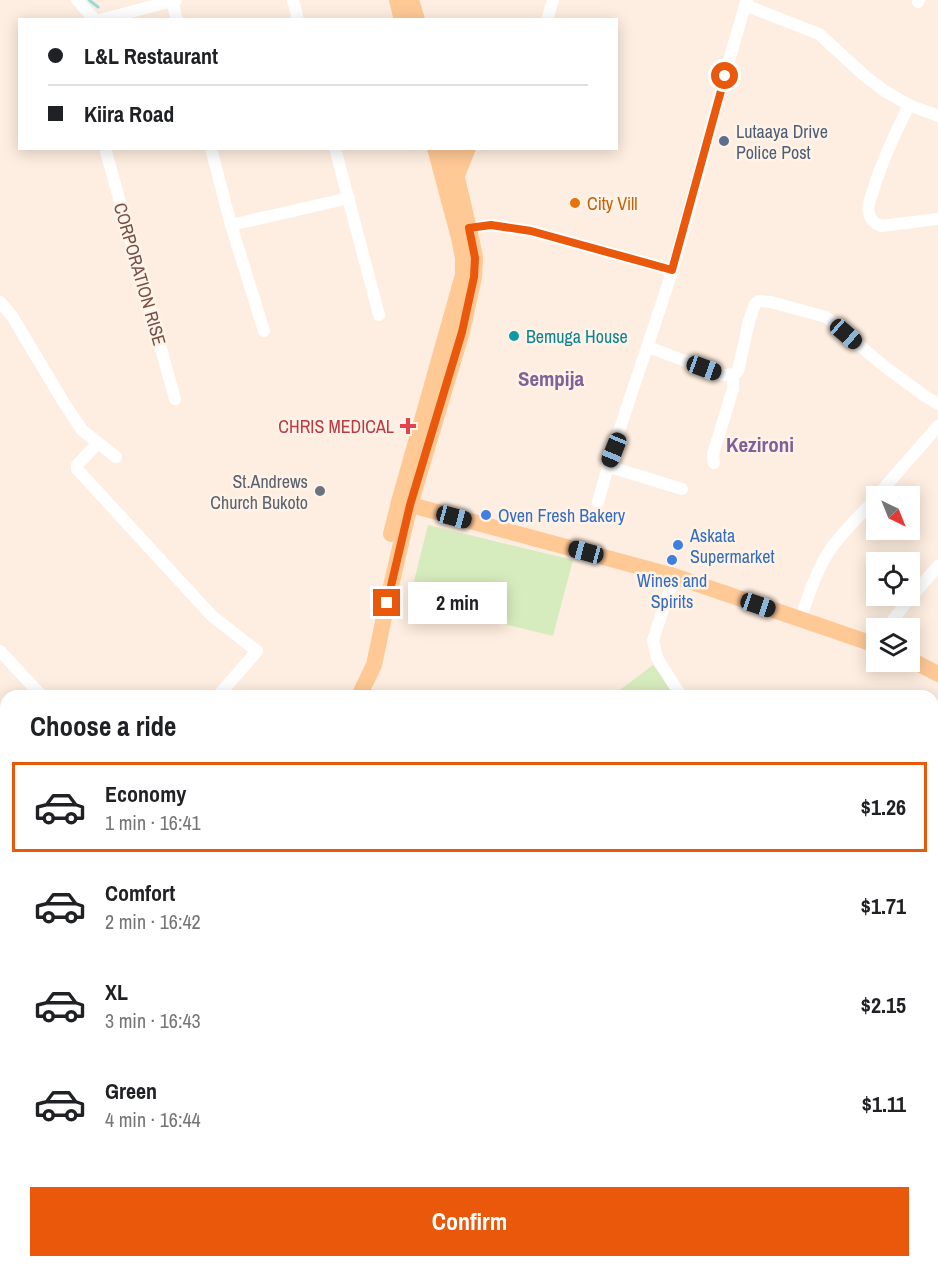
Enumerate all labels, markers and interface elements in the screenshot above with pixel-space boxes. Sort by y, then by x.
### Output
text: L&L Restaurant [84,41,218,71]
route start [711,62,738,89]
text: Kiira Road [84,99,174,129]
place label: Lutaaya Drive Police Post [736,119,828,165]
marker: Lutaaya Drive Police Post [717,134,731,148]
place label: City Vill [587,191,638,216]
marker: City Vill [568,196,582,210]
street label: CORPORATION RISE [108,200,172,348]
car [827,315,865,353]
place label: Bemuga House [526,324,628,349]
marker: Bemuga House [507,329,521,343]
car [684,353,724,383]
district label: Sempija [518,364,584,393]
place label: CHRIS MEDICAL [278,414,394,439]
marker: CHRIS MEDICAL [399,417,417,435]
car [599,430,629,470]
district label: Kezironi [726,430,794,459]
place label: St.Andrews Church Bukoto [210,469,308,515]
marker: St.Andrews Church Bukoto [313,484,327,498]
north arrow [866,486,920,540]
map controls [866,486,920,672]
place label: Oven Fresh Bakery [498,503,626,528]
car [434,504,474,530]
marker: Oven Fresh Bakery [479,508,493,522]
place label: Askata Supermarket [689,523,775,569]
marker: Askata Supermarket [671,538,685,552]
car [566,539,606,565]
button: locate [866,552,920,606]
marker: Wines and Spirits [665,553,679,567]
place label: Wines and Spirits [637,568,707,614]
callout: 2 min [408,582,507,624]
route end [373,589,400,616]
text: 2 min [436,589,479,616]
car [738,591,778,619]
button: layers [866,618,920,672]
text: Choose a ride [30,708,176,744]
text: Economy [105,779,186,809]
icon: car [33,780,87,834]
text: $1.26 [861,792,906,822]
text: 1 min · 16:41 [105,809,201,836]
text: Comfort [105,878,175,908]
icon: car [33,879,87,933]
text: $1.71 [861,891,906,921]
text: 2 min · 16:42 [105,908,201,935]
text: XL [105,977,128,1007]
icon: car [33,978,87,1032]
text: $2.15 [861,990,906,1020]
text: 3 min · 16:43 [105,1007,201,1034]
text: Green [105,1076,157,1106]
icon: car [33,1077,87,1131]
text: $1.11 [862,1089,906,1119]
text: 4 min · 16:44 [105,1106,201,1133]
button: Confirm [30,1187,909,1256]

